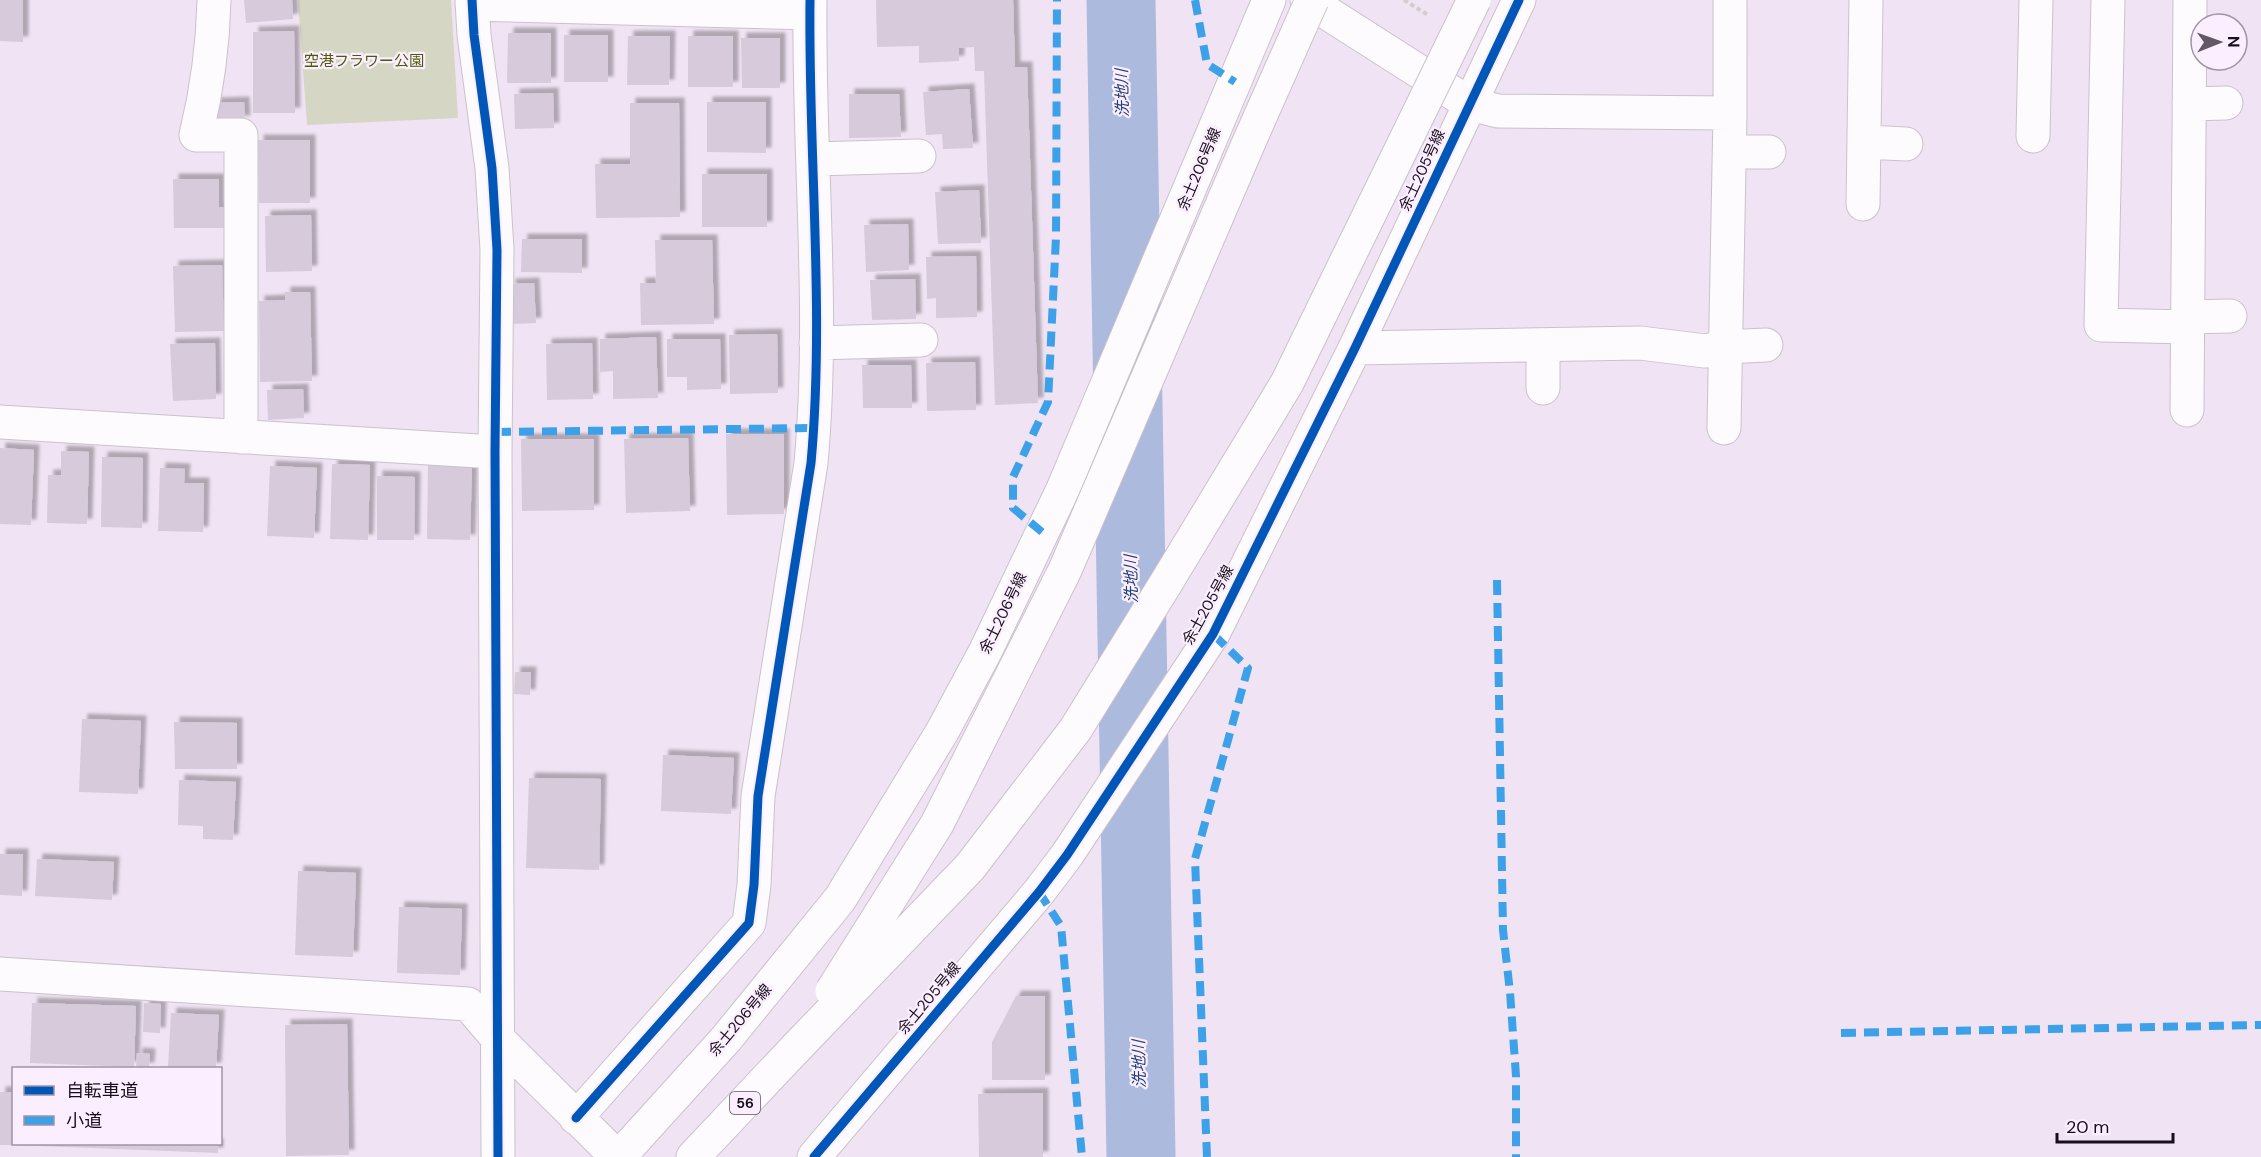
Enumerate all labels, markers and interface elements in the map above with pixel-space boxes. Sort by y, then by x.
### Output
north arrow [2189,12,2249,72]
text: N [2223,36,2244,48]
park label: 空港フラワー公園 [304,51,424,71]
water label: 洗地川 [1111,67,1133,117]
street label: 余土206号線 [1173,125,1225,213]
street label: 余土205号線 [1394,126,1450,214]
water label: 洗地川 [1120,553,1142,603]
street label: 余土205号線 [1178,562,1238,648]
street label: 余土206号線 [975,569,1031,657]
street label: 余土205号線 [893,958,965,1038]
street label: 余土206号線 [704,980,776,1060]
water label: 洗地川 [1128,1038,1150,1088]
legend [12,1067,222,1145]
text: 自転車道 [66,1079,138,1103]
road number: 56 [730,1092,760,1114]
scale bar [2057,1106,2172,1144]
text: 小道 [66,1109,102,1133]
text: 20 m [2066,1115,2109,1139]

